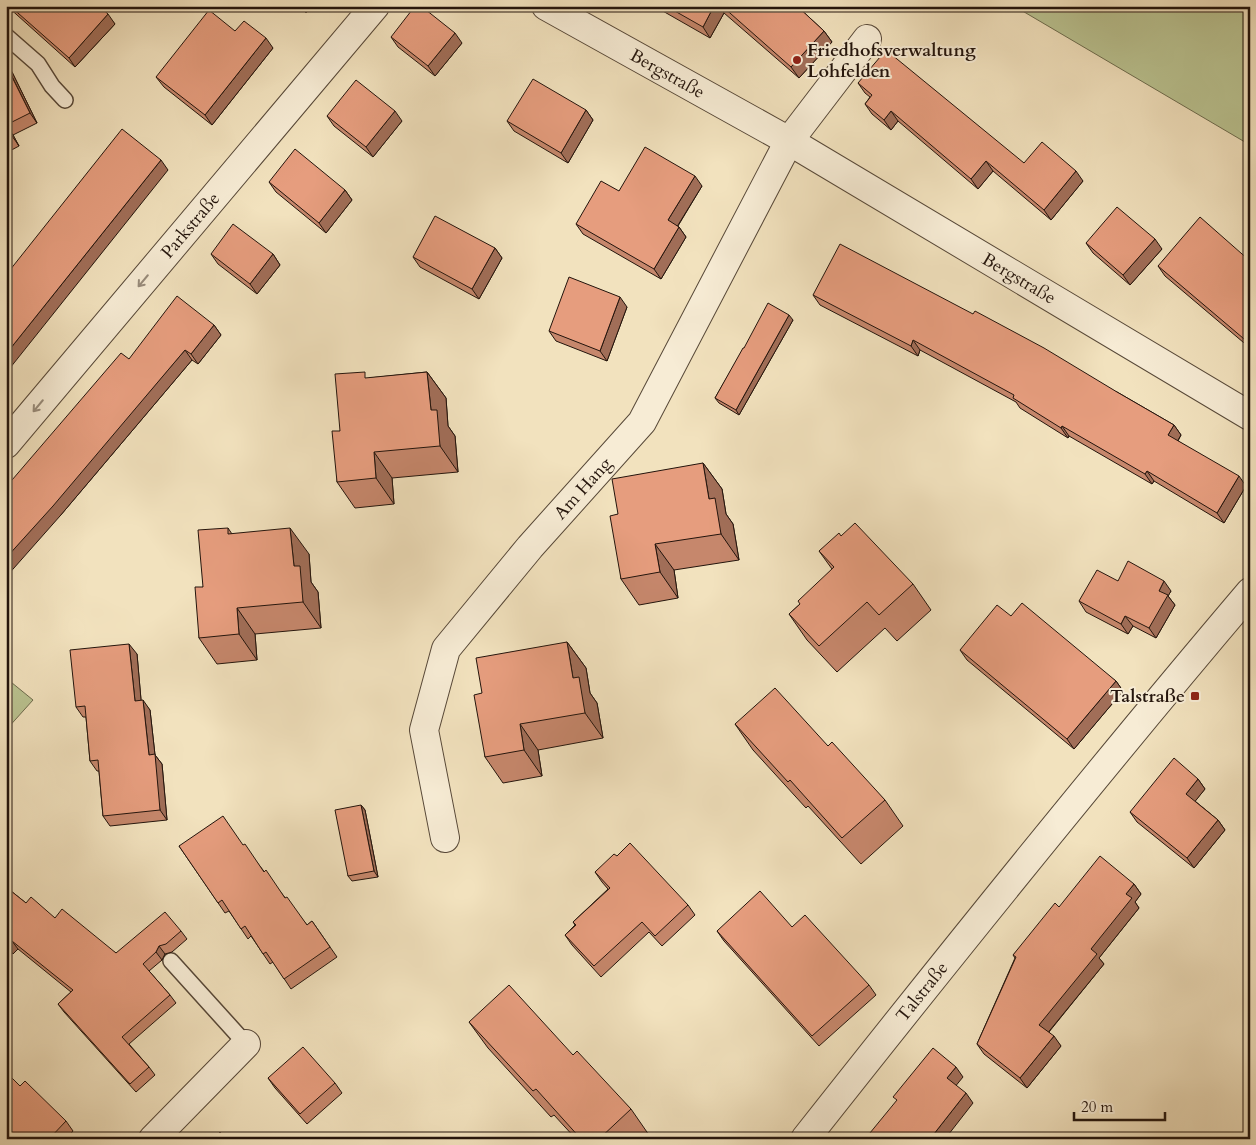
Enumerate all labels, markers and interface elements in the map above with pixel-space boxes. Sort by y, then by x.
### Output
place label: Friedhofsverwaltung Lohfelden [807,38,976,84]
street label: Bergstraße [625,43,709,105]
marker: Friedhofsverwaltung Lohfelden [791,54,803,66]
street label: Parkstraße [155,187,226,264]
street label: Bergstraße [977,247,1061,310]
one-way arrow [137,275,149,288]
one-way arrow [33,399,44,412]
street label: Am Hang [548,451,618,525]
place label: Talstraße [1110,684,1185,709]
marker: Talstraße [1189,690,1201,702]
street label: Talstraße [890,957,954,1027]
scale bar [1074,1090,1165,1122]
text: 20 m [1081,1097,1113,1117]

